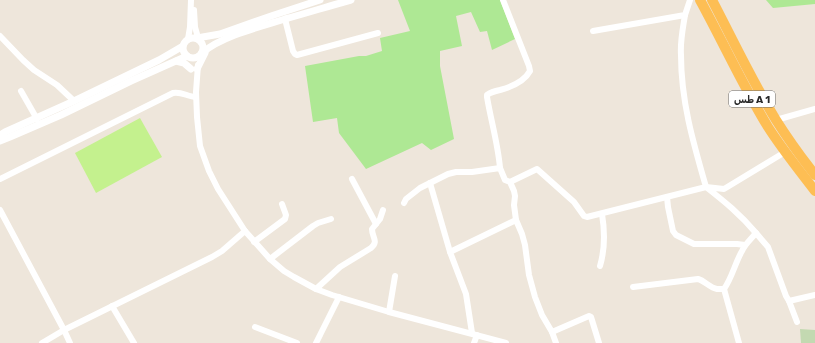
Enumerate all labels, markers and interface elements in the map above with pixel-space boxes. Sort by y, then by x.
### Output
road number: طس A 1 [729,91,775,107]

